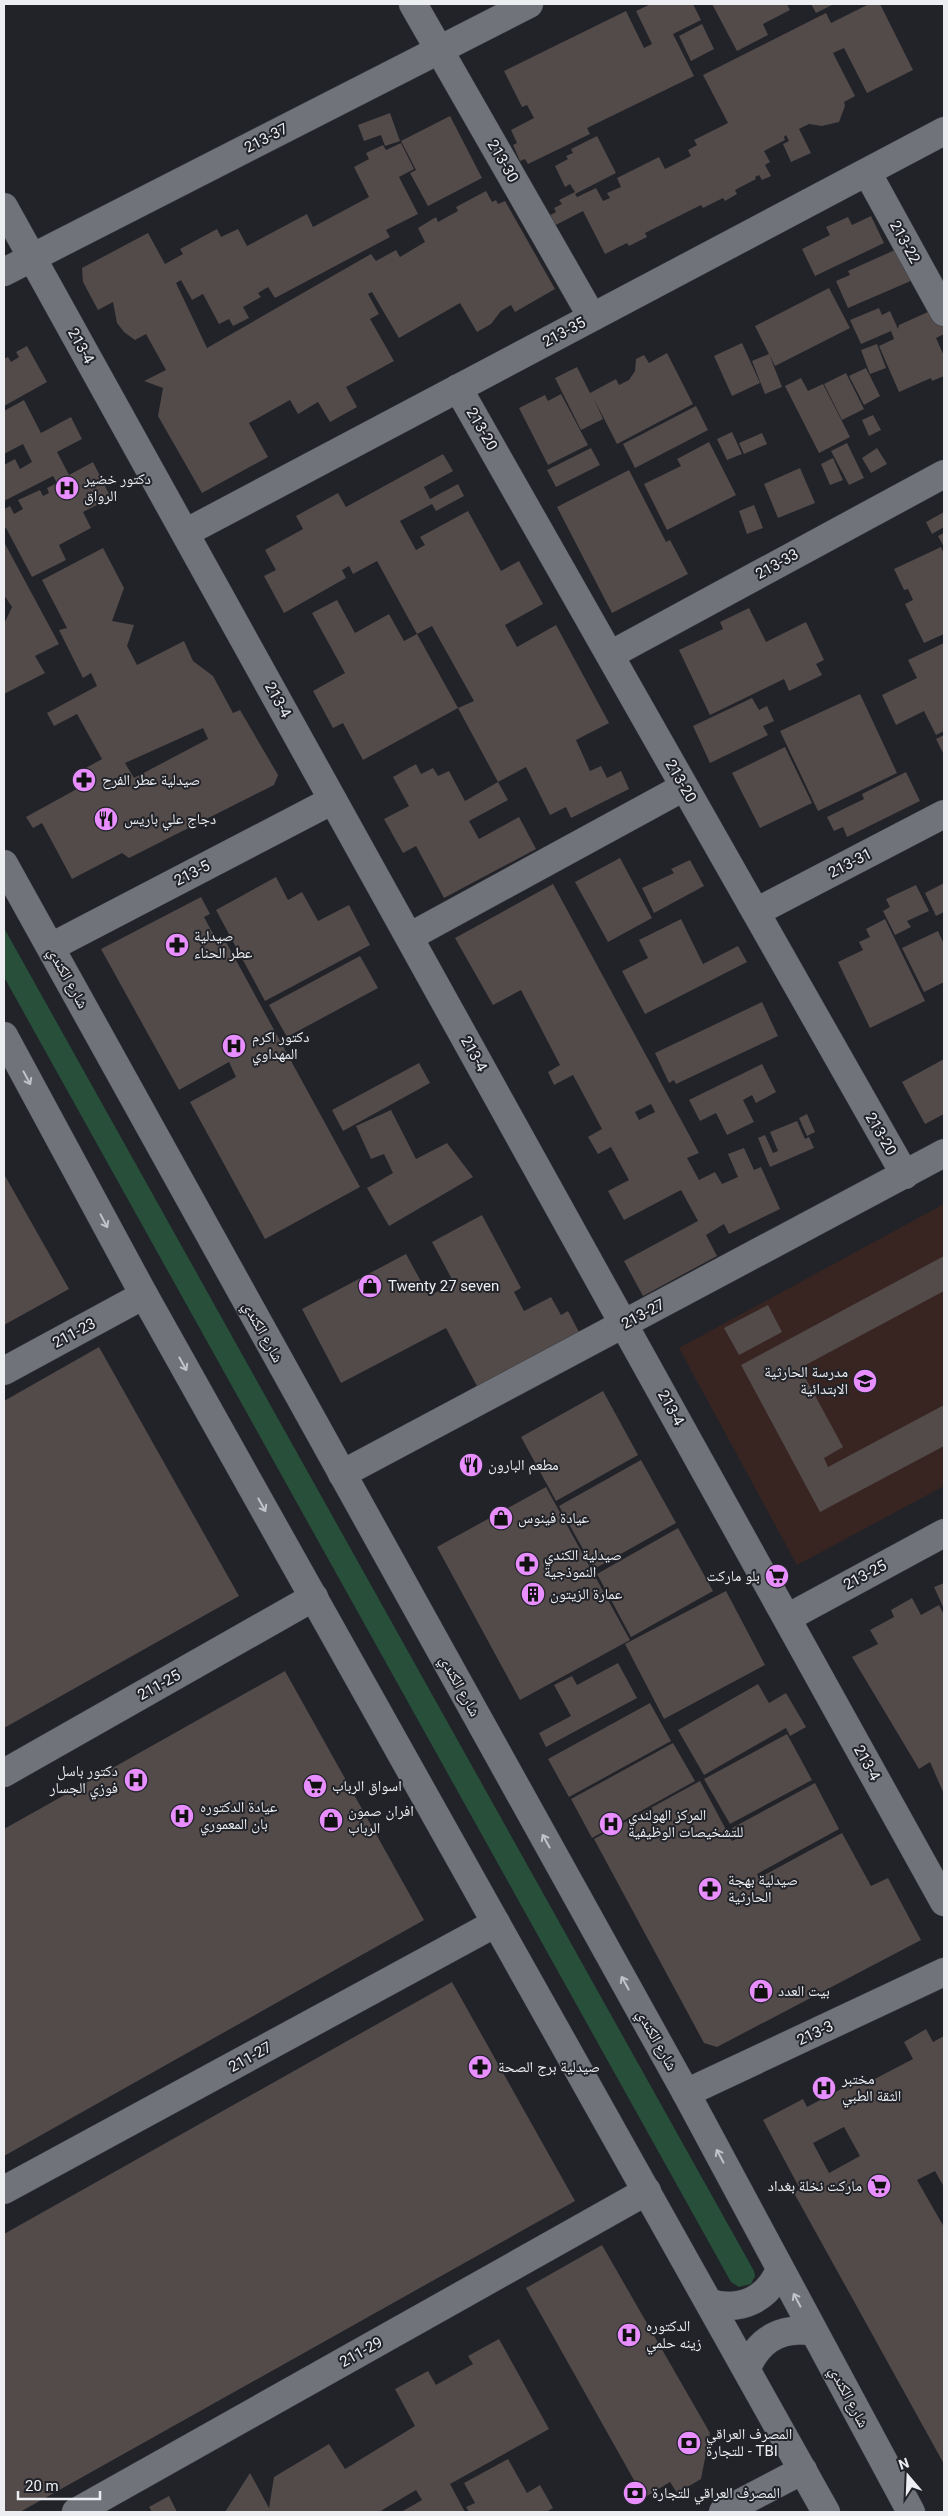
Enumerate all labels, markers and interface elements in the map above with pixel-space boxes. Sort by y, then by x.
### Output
street label: 213-37 [241,119,291,157]
street label: 213-30 [484,136,522,186]
street label: 213-22 [886,217,924,267]
street label: 213-35 [539,313,589,351]
street label: 213-4 [64,325,98,367]
street label: 213-20 [463,404,501,454]
place label: دكتور خضير الرواق [83,470,151,506]
hospital icon: دكتور خضير الرواق [54,475,80,501]
street label: 213-33 [752,545,802,583]
street label: 213-4 [261,679,295,721]
street label: 213-20 [662,756,700,806]
pharmacy icon: صيدلية عطر الفرح [71,767,97,793]
place label: صيدلية عطر الفرح [102,771,200,790]
restaurant icon: دجاج علي باريس [93,806,119,832]
place label: دجاج علي باريس [124,810,216,831]
street label: 213-31 [825,844,875,882]
street label: 213-5 [171,856,213,890]
place label: صيدلية عطر الحناء [194,927,253,962]
pharmacy icon: صيدلية عطر الحناء [164,932,190,958]
street label: شارع الكندي [42,944,92,1013]
place label: دكتور اكرم المهداوي [252,1028,310,1066]
hospital icon: دكتور اكرم المهداوي [221,1033,247,1059]
street label: 213-4 [457,1033,491,1075]
one-way arrow [22,1071,32,1086]
street label: 213-20 [862,1109,900,1159]
one-way arrow [100,1214,110,1228]
shop icon: Twenty 27 seven [357,1273,383,1299]
place label: Twenty 27 seven [388,1277,499,1295]
street label: 213-27 [618,1295,668,1333]
street label: شارع الكندي [237,1298,287,1367]
street label: 211-23 [49,1314,99,1352]
one-way arrow [178,1356,188,1371]
place label: مدرسة الحارثية الابتدائية [764,1363,848,1398]
school or university icon: مدرسة الحارثية الابتدائية [852,1368,878,1394]
street label: 213-4 [654,1387,688,1429]
restaurant icon: مطعم البارون [458,1452,484,1478]
place label: مطعم البارون [488,1456,559,1475]
one-way arrow [258,1498,268,1512]
shop icon: عيادة فينوس [488,1505,514,1531]
place label: عيادة فينوس [518,1509,590,1528]
place label: صيدلية الكندي النموذجية [544,1546,622,1581]
pharmacy icon: صيدلية الكندي النموذجية [514,1551,540,1577]
street label: 213-25 [840,1556,890,1594]
supermarket icon: بلو ماركت [764,1563,790,1589]
place label: بلو ماركت [707,1567,760,1585]
building icon: عمارة الزيتون [520,1581,546,1607]
place label: عمارة الزيتون [550,1585,623,1604]
street label: شارع الكندي [434,1652,484,1721]
street label: 211-25 [134,1666,184,1704]
street label: 213-4 [850,1742,884,1784]
place label: دكتور باسل فوزي الجسار [49,1762,118,1800]
hospital icon: دكتور باسل فوزي الجسار [123,1767,149,1793]
supermarket icon: اسواق الرباب [302,1773,328,1799]
place label: اسواق الرباب [332,1777,402,1796]
place label: عيادة الدكتوره بان المعموري [200,1798,278,1836]
place label: افران صمون الرباب [348,1802,414,1837]
hospital icon: عيادة الدكتوره بان المعموري [169,1803,195,1829]
place label: المركز الهولندي للتشخيصات الوظيفية [628,1806,743,1841]
shop icon: افران صمون الرباب [318,1807,344,1833]
hospital icon: المركز الهولندي للتشخيصات الوظيفية [598,1811,624,1837]
one-way arrow [541,1834,551,1849]
place label: صيدلية بهجة الحارثية [728,1871,798,1906]
pharmacy icon: صيدلية بهجة الحارثية [697,1876,723,1902]
one-way arrow [620,1976,630,1991]
shop icon: بيت العدد [748,1978,774,2004]
place label: بيت العدد [778,1982,830,2000]
street label: شارع الكندي [631,2006,681,2075]
street label: 213-3 [794,2017,836,2049]
street label: 211-27 [225,2038,275,2076]
pharmacy icon: صيدلية برج الصحة [467,2054,493,2080]
place label: صيدلية برج الصحة [498,2058,600,2077]
place label: مختبر الثقة الطبي [841,2070,901,2108]
hospital icon: مختبر الثقة الطبي [811,2075,837,2101]
one-way arrow [715,2149,725,2164]
supermarket icon: ماركت نخلة بغداد [866,2173,892,2199]
place label: ماركت نخلة بغداد [768,2177,862,2195]
one-way arrow [791,2293,801,2307]
place label: الدكتوره زينه حلمي [646,2317,702,2355]
hospital icon: الدكتوره زينه حلمي [616,2322,642,2348]
street label: 211-29 [336,2333,386,2371]
street label: شارع الكندي [823,2363,873,2432]
place label: المصرف العراقي للتجارة - TBI [706,2425,792,2460]
bank icon: المصرف العراقي للتجارة - TBI [676,2430,702,2456]
north arrow [883,2451,933,2501]
text: N [896,2455,911,2473]
scale bar [18,2468,100,2500]
text: 20 m [25,2477,59,2495]
bank icon: المصرف العراقي للتجارة [622,2480,648,2506]
place label: المصرف العراقي للتجارة [652,2484,780,2505]

